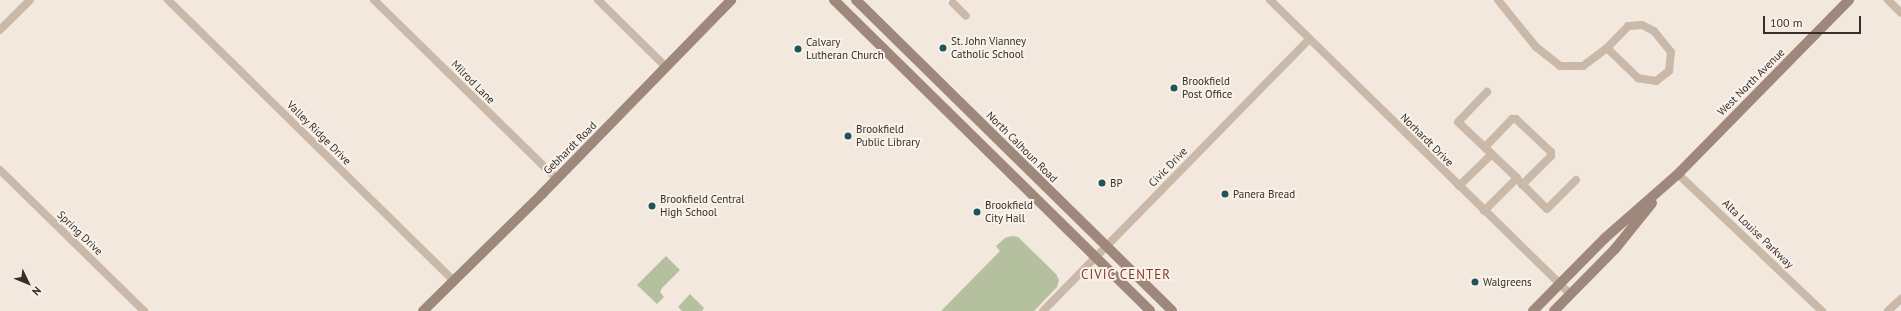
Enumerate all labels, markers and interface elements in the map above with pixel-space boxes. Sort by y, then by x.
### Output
scale bar [1765,8,1863,34]
text: 100 m [1770,15,1803,30]
place label: St. John Vianney Catholic School [951,35,1027,61]
place label: Calvary Lutheran Church [806,36,884,62]
marker: St. John Vianney Catholic School [938,43,948,53]
marker: Calvary Lutheran Church [793,44,803,54]
street label: West North Avenue [1715,46,1787,118]
street label: Milrod Lane [449,58,497,106]
place label: Brookfield Post Office [1182,75,1232,101]
marker: Brookfield Post Office [1169,83,1179,93]
street label: Valley Ridge Drive [284,98,354,168]
street label: North Calhoun Road [984,109,1060,185]
street label: Norhardt Drive [1398,111,1456,169]
street label: Gebhardt Road [541,119,599,177]
place label: Brookfield Public Library [856,123,920,149]
marker: Brookfield Public Library [843,131,853,141]
street label: Civic Drive [1146,144,1190,190]
place label: BP [1110,176,1123,190]
marker: BP [1097,178,1107,188]
place label: Panera Bread [1233,187,1295,201]
marker: Panera Bread [1220,189,1230,199]
place label: Brookfield Central High School [660,193,744,219]
street label: Alta Louise Parkway [1720,197,1796,271]
place label: Brookfield City Hall [985,199,1033,225]
marker: Brookfield Central High School [647,201,657,211]
marker: Brookfield City Hall [972,207,982,217]
street label: Spring Drive [55,208,105,258]
north arrow [8,263,48,303]
district label: CIVIC CENTER [1081,267,1171,283]
place label: Walgreens [1483,275,1532,289]
marker: Walgreens [1470,277,1480,287]
text: N [29,284,44,299]

